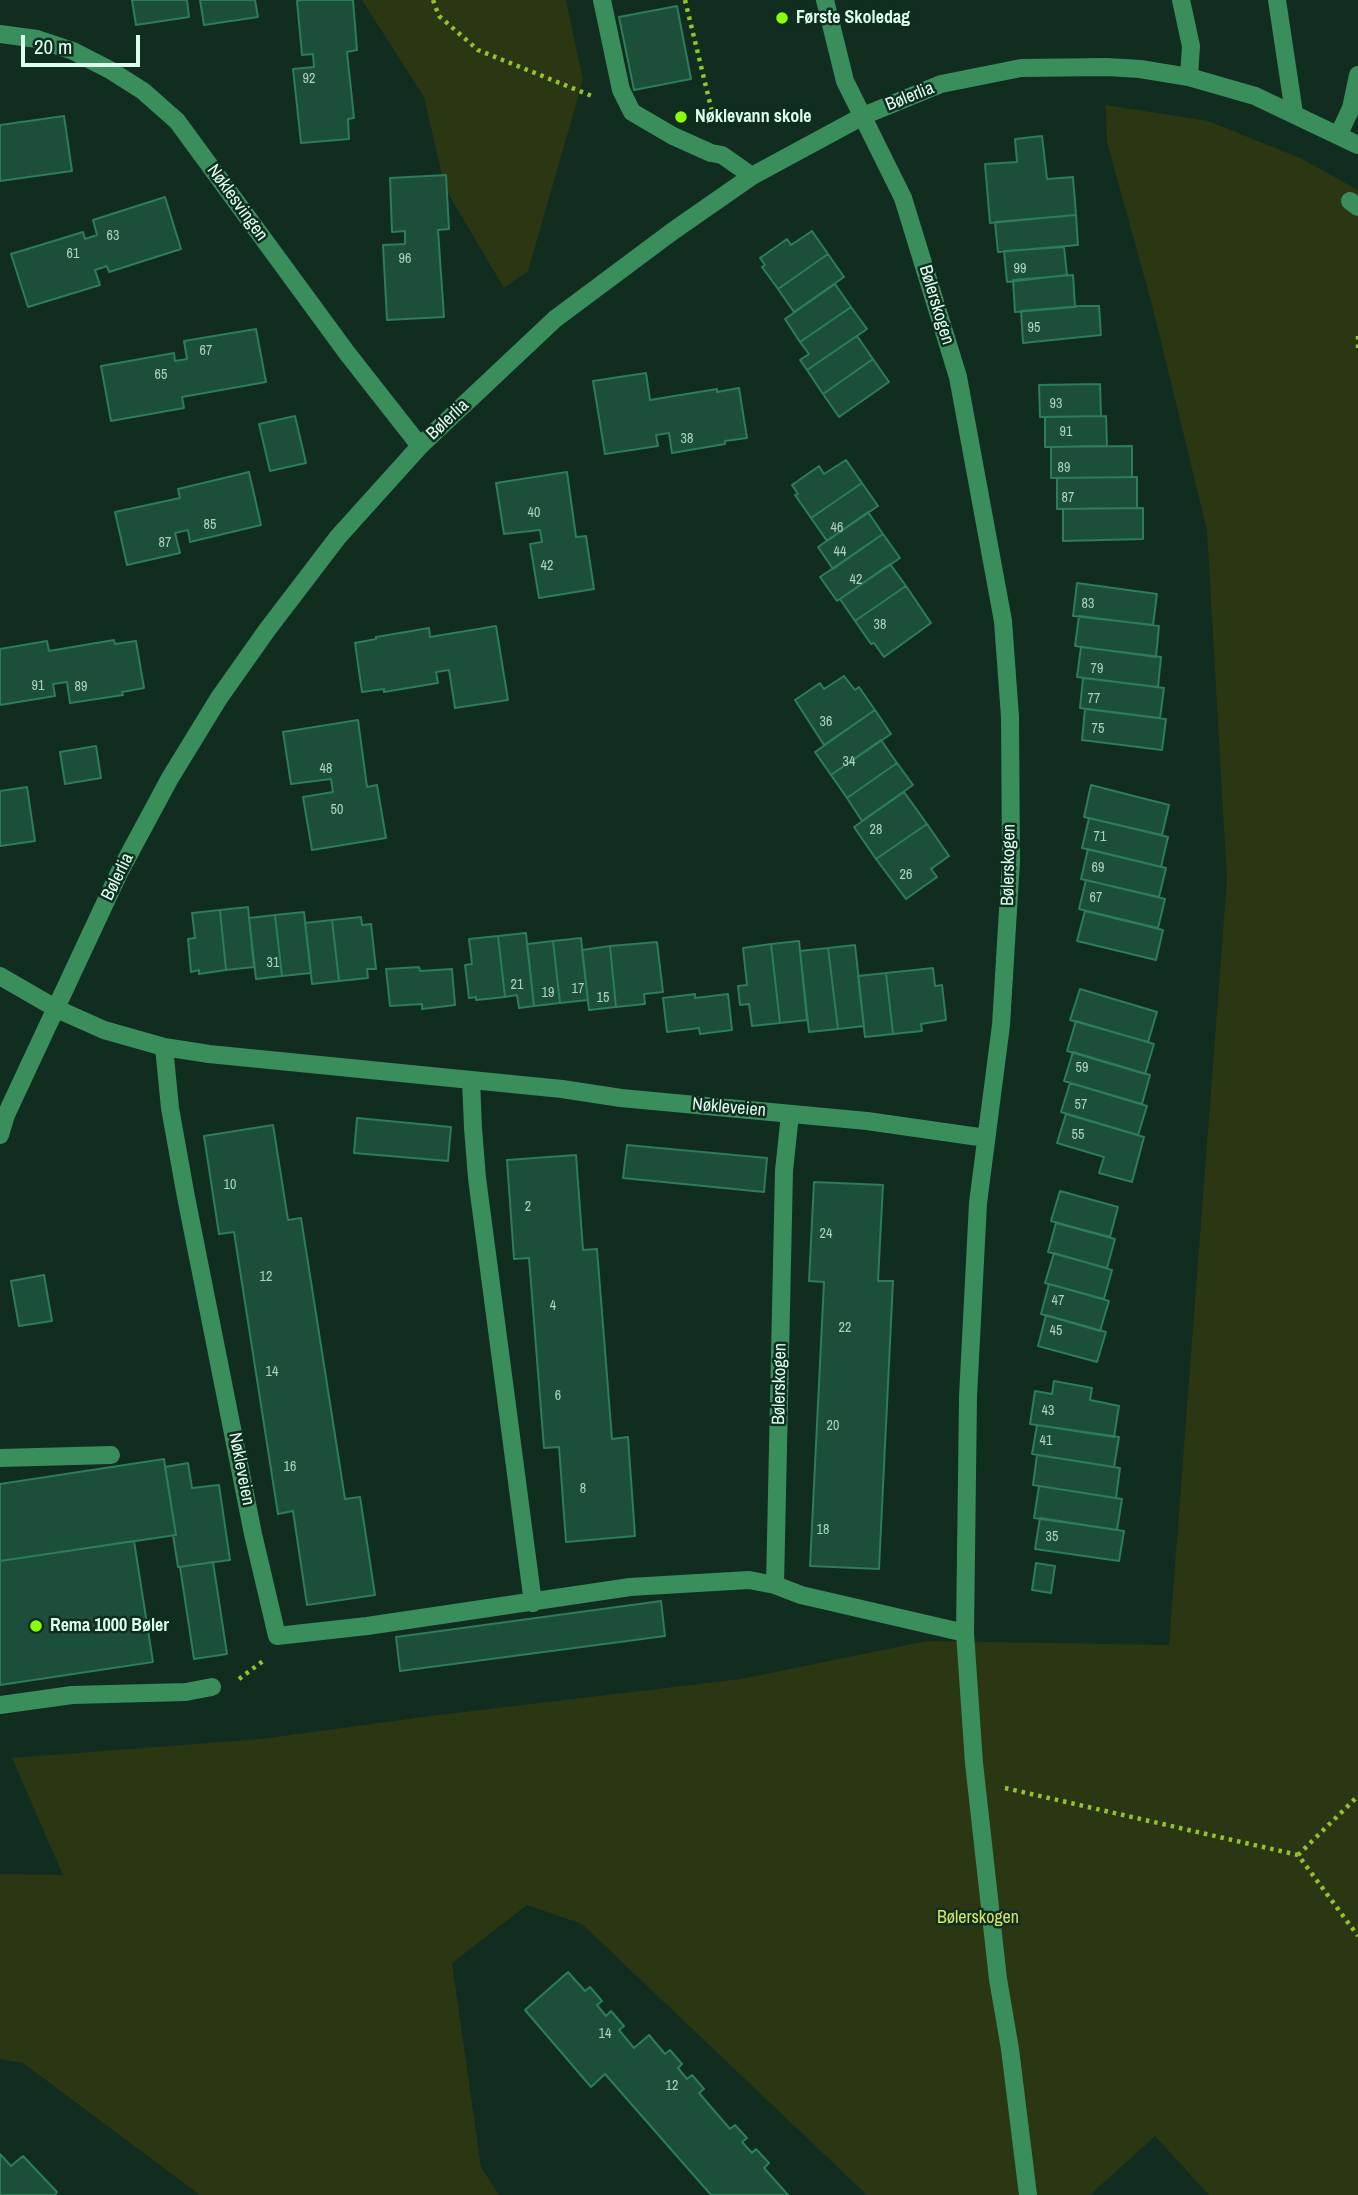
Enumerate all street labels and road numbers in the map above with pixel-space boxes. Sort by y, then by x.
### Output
street label: Bølerlia [883,78,937,116]
street label: Nøklesvingen [202,160,272,246]
street label: Bølerskogen [914,263,958,347]
street label: Bølerlia [422,395,474,445]
street label: Bølerskogen [997,824,1021,906]
street label: Bølerlia [97,850,139,904]
street label: Nøkleveien [691,1094,767,1122]
street label: Bølerskogen [768,1343,792,1425]
street label: Nøkleveien [223,1431,259,1507]

